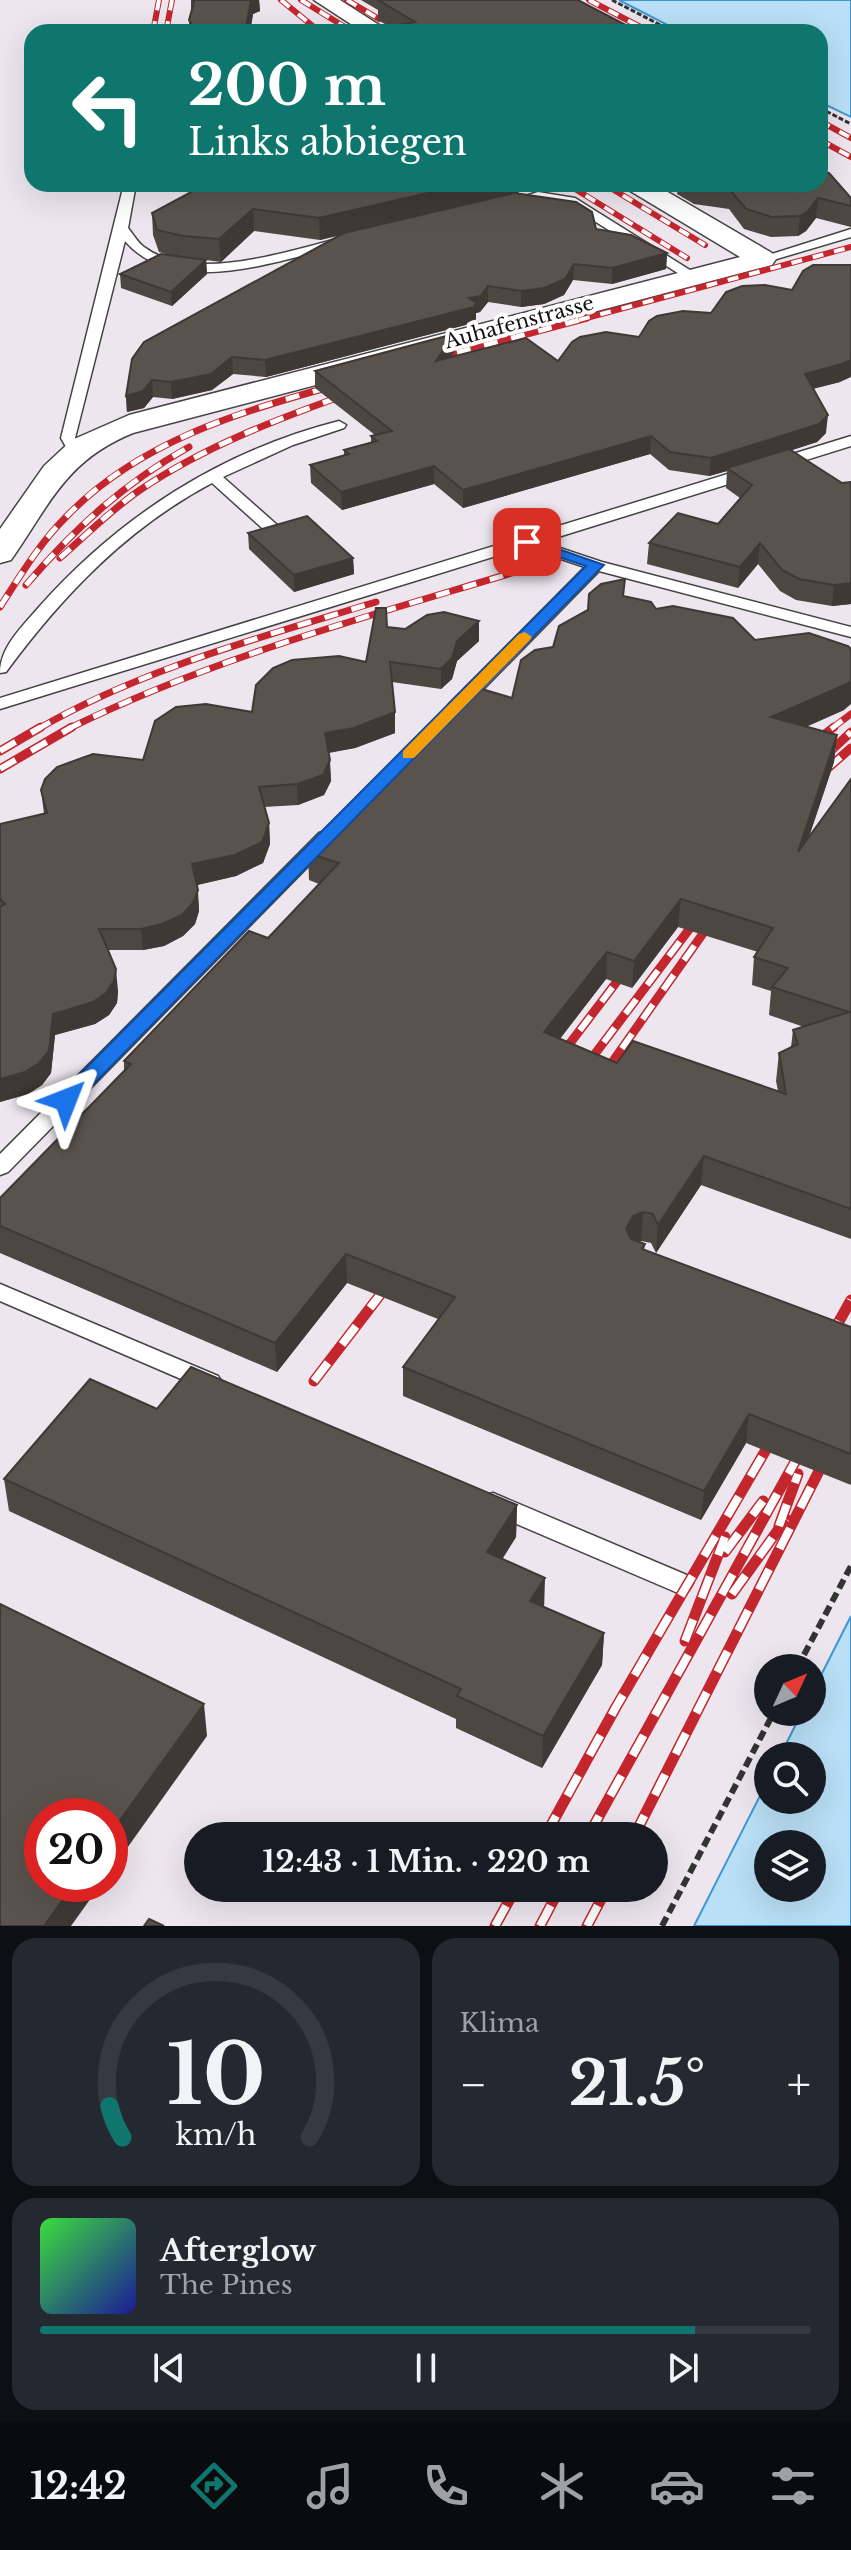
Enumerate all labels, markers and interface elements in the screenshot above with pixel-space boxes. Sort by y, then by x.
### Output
text: 200 m [188,51,386,120]
icon: left [56,56,160,160]
text: Links abbiegen [188,120,467,165]
street label: Auhafenstrasse [441,291,596,354]
pin [493,508,561,576]
icon: arrive [505,520,549,564]
position arrow [24,1058,108,1142]
north arrow [754,1654,826,1726]
map controls [754,1654,826,1902]
button: search [754,1742,826,1814]
speed limit sign: 20 [24,1798,128,1902]
button: layers [754,1830,826,1902]
text: 12:43 · 1 Min. · 220 m [262,1843,590,1880]
text: Klima [460,2007,539,2039]
text: 10 [166,2023,265,2126]
text: 21.5° [569,2047,705,2121]
text: − [460,2057,487,2112]
text: + [787,2057,811,2112]
text: km/h [175,2117,256,2153]
text: Afterglow [160,2232,316,2269]
text: The Pines [160,2269,292,2301]
icon: previous [147,2346,191,2390]
icon: pause [404,2346,448,2390]
icon: next [661,2346,705,2390]
icon: directions [186,2458,242,2514]
icon: music [302,2458,358,2514]
icon: phone [418,2458,474,2514]
icon: climate [534,2458,590,2514]
icon: car [649,2458,705,2514]
icon: filters [765,2458,821,2514]
text: 12:42 [30,2464,127,2509]

